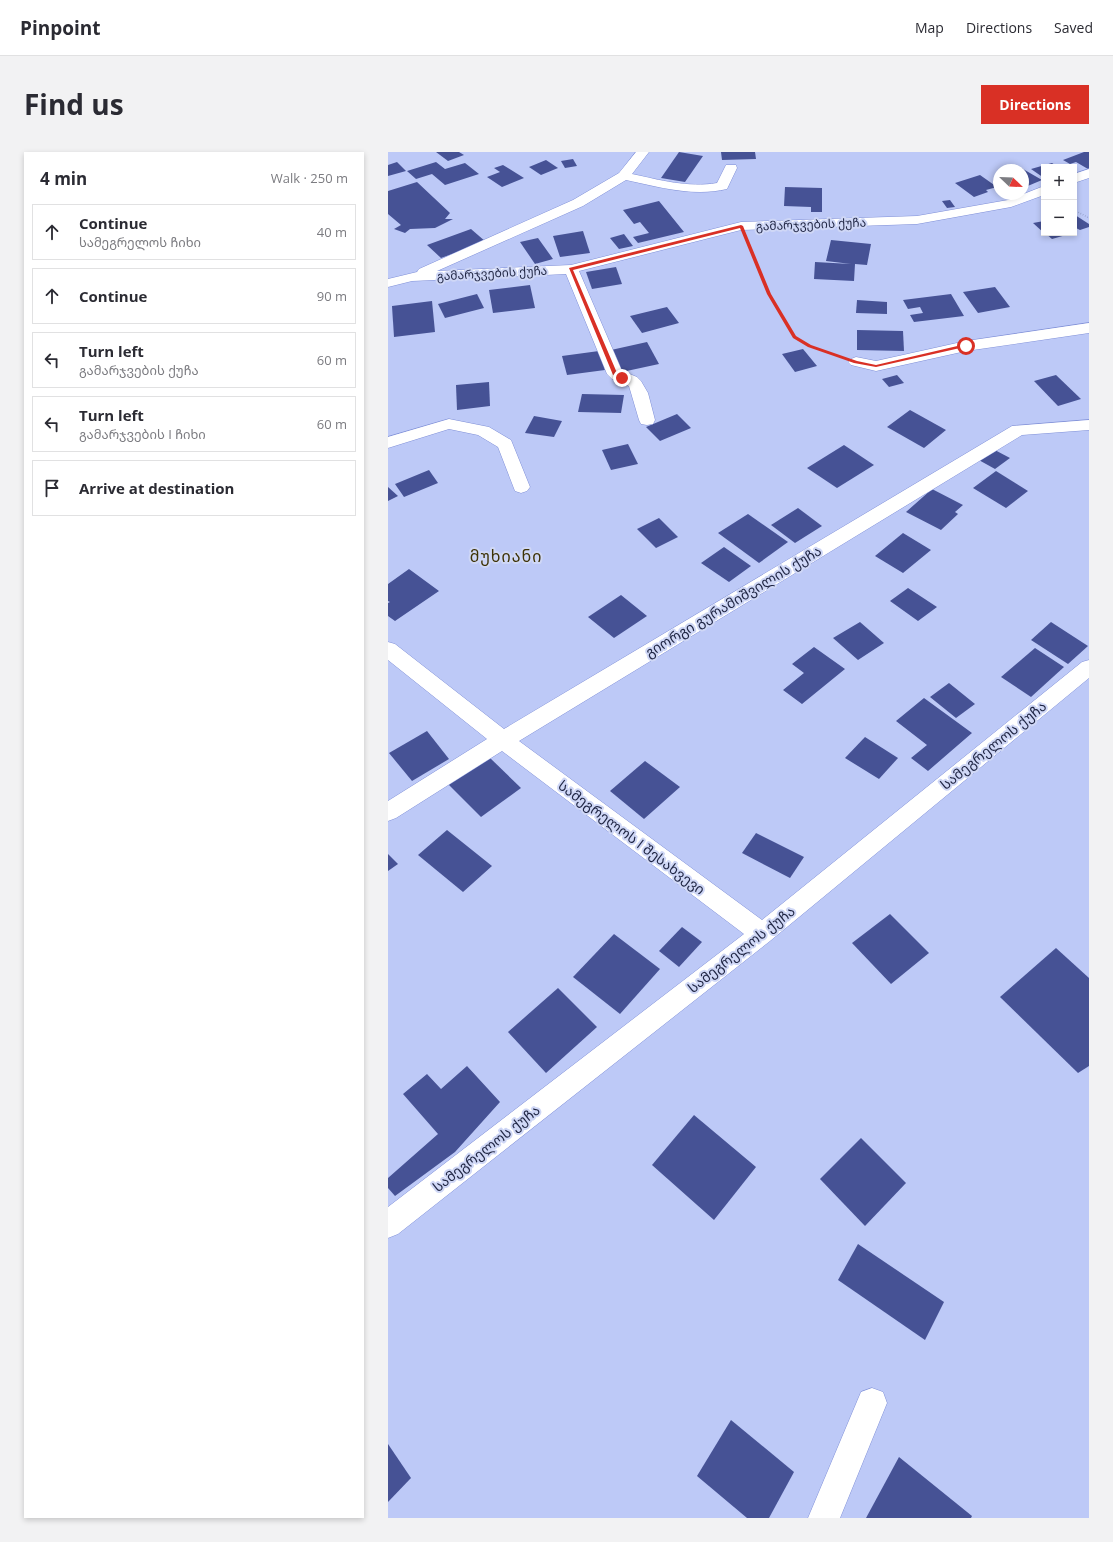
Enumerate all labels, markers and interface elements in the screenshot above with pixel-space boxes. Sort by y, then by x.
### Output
text: Pinpoint [20,15,101,41]
text: Map [915,18,944,37]
text: Directions [966,18,1032,37]
text: Saved [1054,18,1093,37]
text: Find us [24,85,124,123]
button: Directions [981,85,1089,124]
north arrow [993,164,1029,200]
map controls [1041,164,1077,236]
button: + [1041,164,1077,200]
text: 4 min [40,167,87,190]
text: Walk · 250 m [271,169,348,187]
button: − [1041,200,1077,236]
text: Continue [79,213,147,233]
street label: გამარჯვების ქუჩა [756,214,866,234]
icon: ahead [41,221,63,243]
text: 40 m [317,223,347,241]
text: სამეგრელოს ჩიხი [79,233,201,251]
street label: გამარჯვების ქუჩა [436,262,548,284]
icon: ahead [41,285,63,307]
text: Continue [79,286,147,306]
text: 90 m [317,287,347,305]
route start [957,337,975,355]
text: Turn left [79,341,144,361]
icon: left [41,349,63,371]
text: 60 m [317,351,347,369]
text: გამარჯვების ქუჩა [79,361,199,379]
route end [613,369,631,387]
text: Turn left [79,405,144,425]
icon: left [41,413,63,435]
text: 60 m [317,415,347,433]
text: გამარჯვების I ჩიხი [79,425,206,443]
icon: arrive [41,477,63,499]
text: Arrive at destination [79,478,234,498]
street label: გიორგი გურამიშვილის ქუჩა [641,541,825,661]
district label: მუხიანი [470,545,542,567]
street label: სამეგრელოს ქუჩა [936,696,1050,794]
street label: სამეგრელოს I შესახვევი [555,775,709,899]
street label: სამეგრელოს ქუჩა [683,901,799,997]
street label: სამეგრელოს ქუჩა [428,1100,544,1196]

